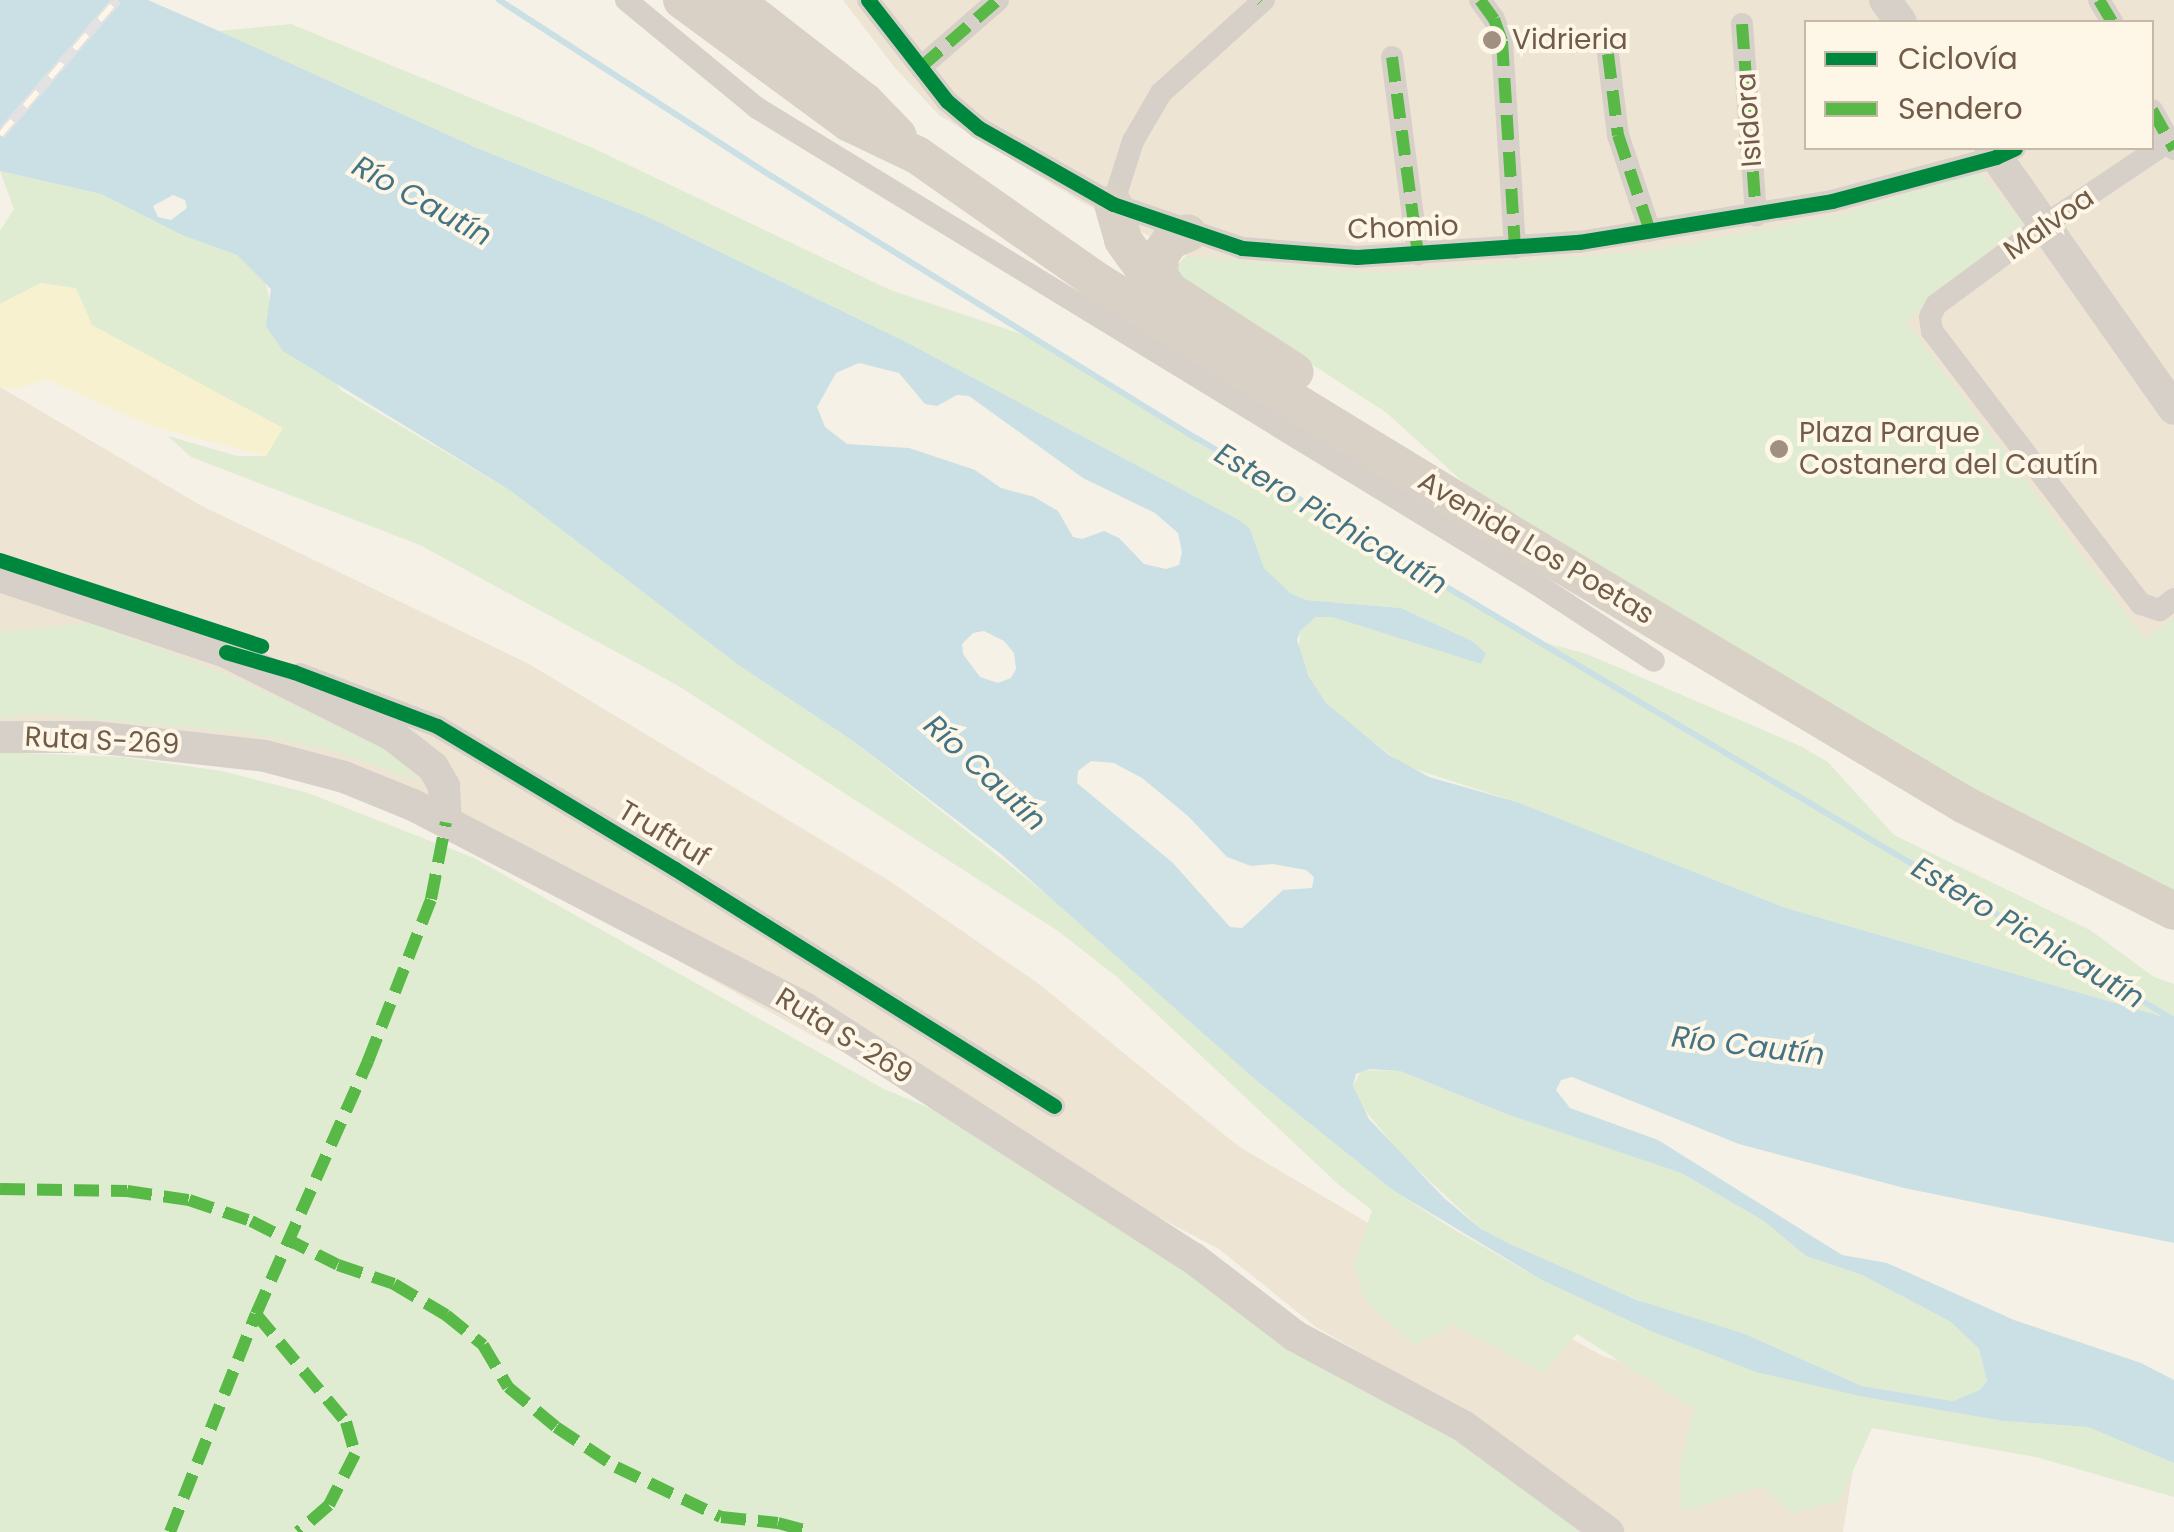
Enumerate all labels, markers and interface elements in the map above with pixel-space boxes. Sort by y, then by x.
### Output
legend [1804,20,2154,150]
place label: Vidrieria [1512,23,1628,57]
marker: Vidrieria [1481,29,1503,51]
text: Ciclovía [1898,37,2018,80]
street label: Isidora [1729,72,1769,168]
text: Sendero [1898,87,2023,130]
water label: Río Cautín [346,148,498,254]
street label: Malvoa [1997,181,2101,267]
street label: Chomio [1347,209,1459,247]
place label: Plaza Parque Costanera del Cautín [1799,416,2099,482]
water label: Estero Pichicautín [1208,435,1454,603]
marker: Plaza Parque Costanera del Cautín [1768,438,1790,460]
street label: Avenida Los Poetas [1412,464,1660,632]
water label: Río Cautín [916,707,1054,839]
street label: Ruta S-269 [24,720,180,762]
street label: Truftruf [612,794,716,874]
water label: Estero Pichicautín [1905,849,2151,1017]
street label: Ruta S-269 [769,981,919,1091]
water label: Río Cautín [1669,1019,1827,1073]

